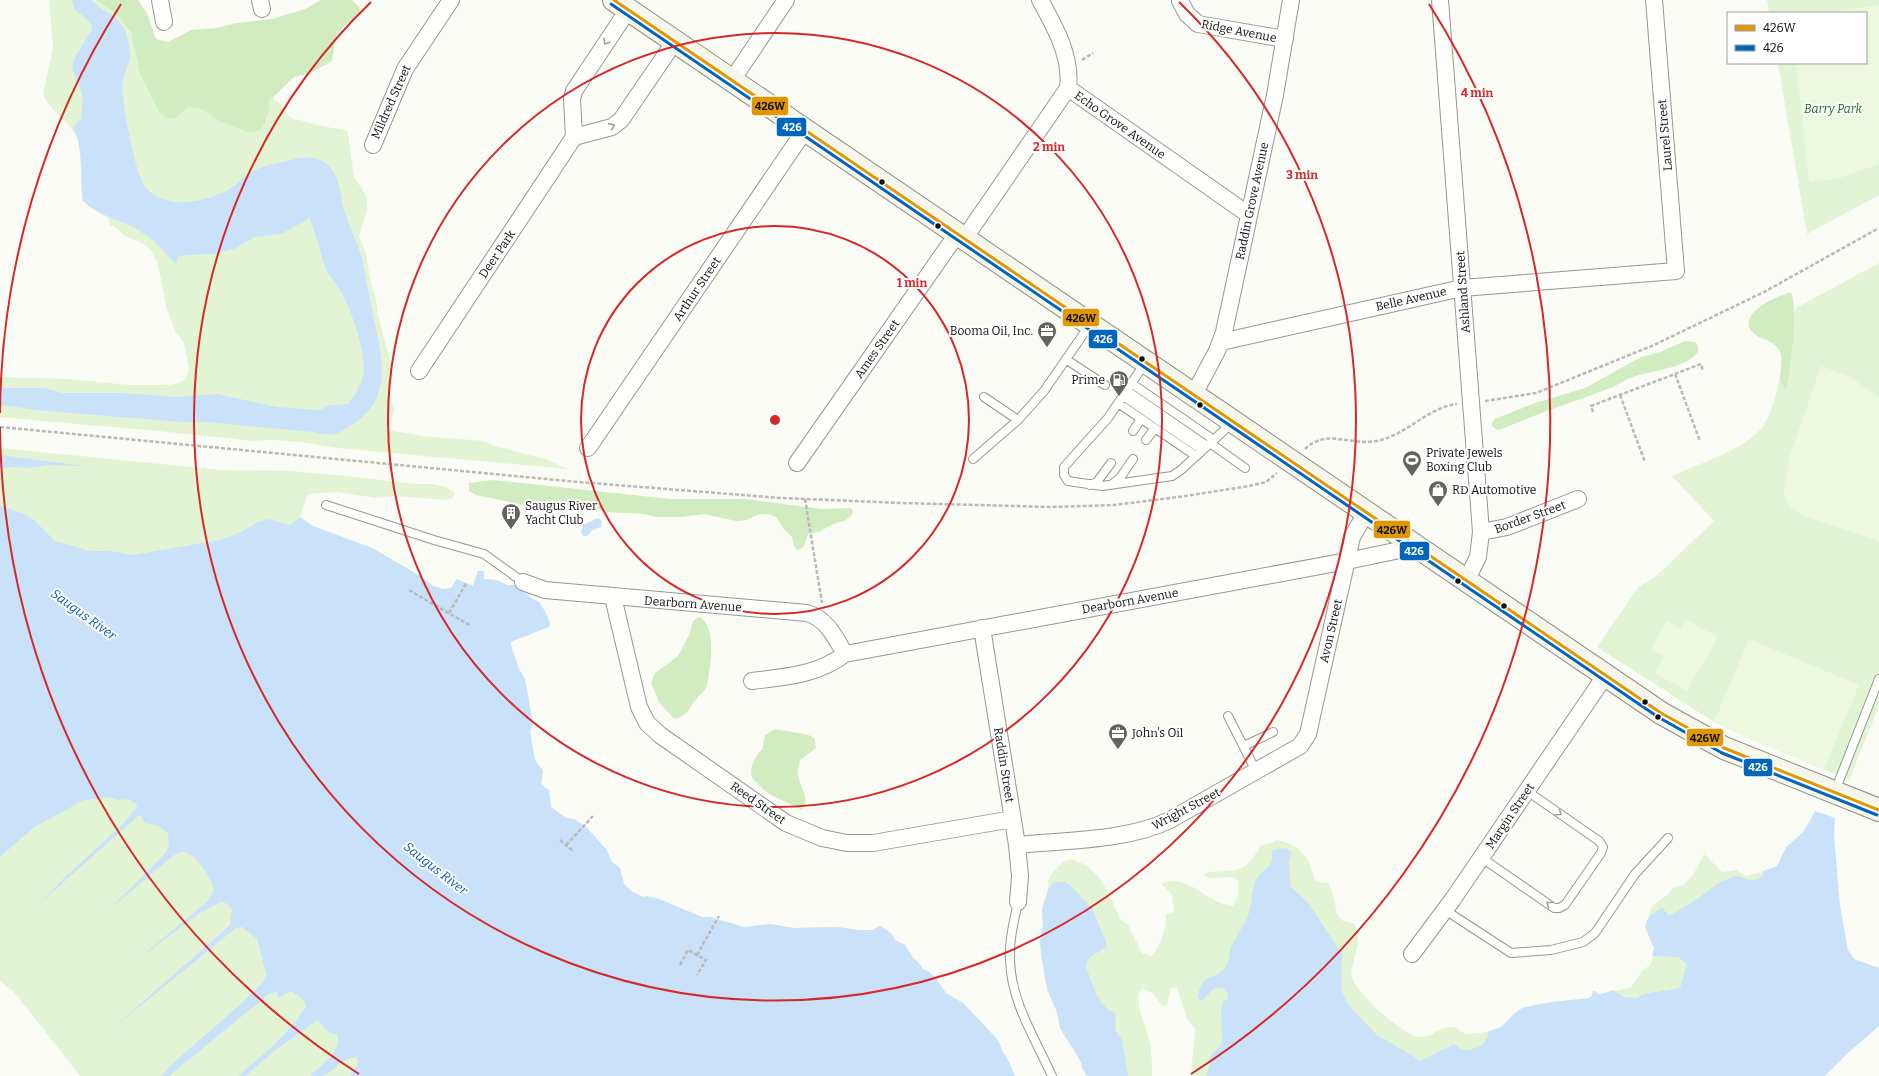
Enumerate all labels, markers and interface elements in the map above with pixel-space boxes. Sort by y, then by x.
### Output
legend [1727,12,1867,64]
street label: Ridge Avenue [1200,17,1278,45]
text: 426W [1763,21,1797,35]
one-way arrow [603,38,611,45]
text: 426 [1763,41,1784,55]
street label: Mildred Street [368,62,414,141]
text: 4 min [1461,86,1493,100]
street label: Echo Grove Avenue [1072,88,1168,162]
line badge: 426W [751,96,789,116]
street label: Laurel Street [1655,98,1675,171]
text: 426W [755,100,786,113]
park label: Barry Park [1804,102,1862,116]
line badge: 426 [776,117,807,137]
text: 426 [782,121,802,134]
one-way arrow [607,123,615,131]
text: 2 min [1033,140,1065,154]
street label: Raddin Grove Avenue [1233,141,1271,261]
text: 3 min [1286,168,1318,182]
unlabelled marker [877,177,887,187]
unlabelled marker [933,221,943,231]
street label: Deer Park [476,227,518,281]
street label: Ashland Street [1453,250,1473,334]
street label: Arthur Street [670,254,724,324]
text: 1 min [897,276,927,290]
street label: Belle Avenue [1374,284,1448,314]
line badge: 426W [1062,308,1100,327]
text: 426W [1066,312,1097,325]
street label: Ames Street [852,316,903,381]
office icon: Booma Oil, Inc. [1036,320,1058,348]
place label: Booma Oil, Inc. [950,324,1033,338]
line badge: 426 [1088,329,1118,349]
text: 426 [1093,333,1113,346]
unlabelled marker [1137,354,1147,364]
fuel station icon: Prime [1108,369,1130,397]
place label: Prime [1071,373,1105,387]
unlabelled marker [1195,400,1205,410]
centre of rings [768,413,782,427]
place label: Private Jewels Boxing Club [1426,446,1503,474]
sports icon: Private Jewels Boxing Club [1401,449,1423,477]
shop icon: RD Automotive [1427,479,1449,507]
place label: RD Automotive [1452,483,1536,497]
street label: Border Street [1492,497,1568,536]
place label: Saugus River Yacht Club [525,499,598,527]
building icon: Saugus River Yacht Club [500,502,522,530]
line badge: 426W [1373,520,1411,539]
text: 426W [1377,524,1408,537]
line badge: 426 [1399,541,1430,561]
text: 426 [1404,545,1424,558]
unlabelled marker [1453,576,1463,586]
water label: Saugus River [48,586,120,643]
street label: Dearborn Avenue [1081,586,1179,616]
street label: Dearborn Avenue [644,594,742,614]
street label: Avon Street [1317,597,1345,664]
unlabelled marker [1499,601,1509,611]
unlabelled marker [1640,697,1650,707]
unlabelled marker [1653,712,1663,722]
office icon: John's Oil [1107,722,1129,750]
street label: Raddin Street [991,726,1017,804]
place label: John's Oil [1131,726,1184,740]
line badge: 426W [1686,728,1724,747]
text: 426W [1690,732,1721,745]
line badge: 426 [1743,758,1773,777]
text: 426 [1748,761,1768,774]
street label: Reed Street [728,779,789,828]
street label: Margin Street [1483,780,1537,851]
street label: Wright Street [1150,785,1223,833]
one-way arrow [1555,808,1562,816]
water label: Saugus River [401,839,471,898]
one-way arrow [1546,901,1553,909]

